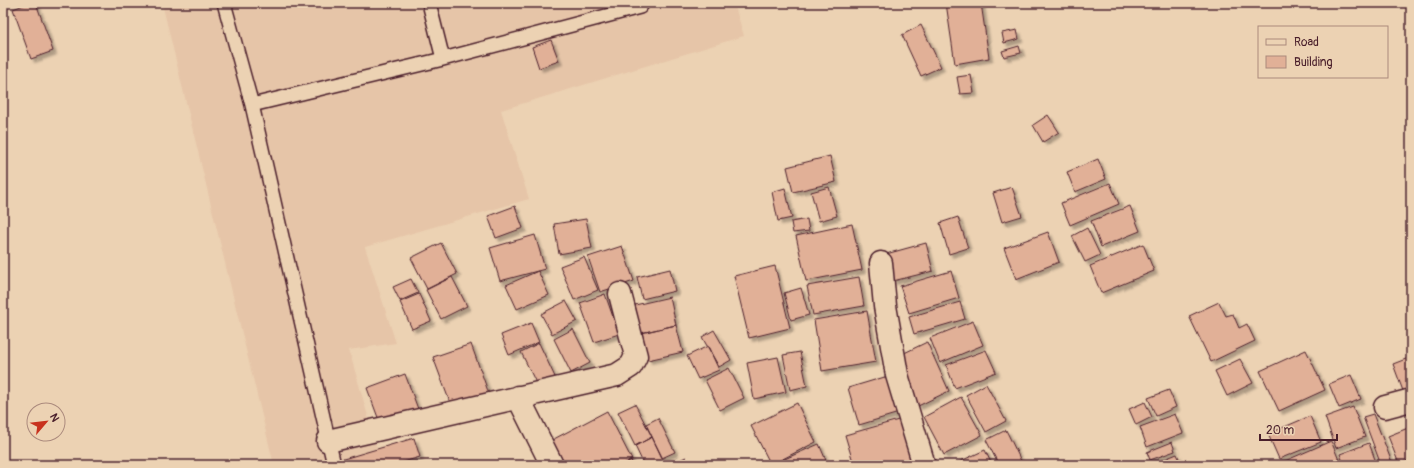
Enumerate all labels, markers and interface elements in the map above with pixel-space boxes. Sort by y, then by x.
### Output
legend [1258,26,1388,78]
text: Road [1294,35,1319,50]
text: Building [1294,55,1333,70]
north arrow [26,402,66,442]
text: N [47,411,62,424]
scale bar [1260,416,1337,442]
text: 20 m [1266,423,1295,438]

